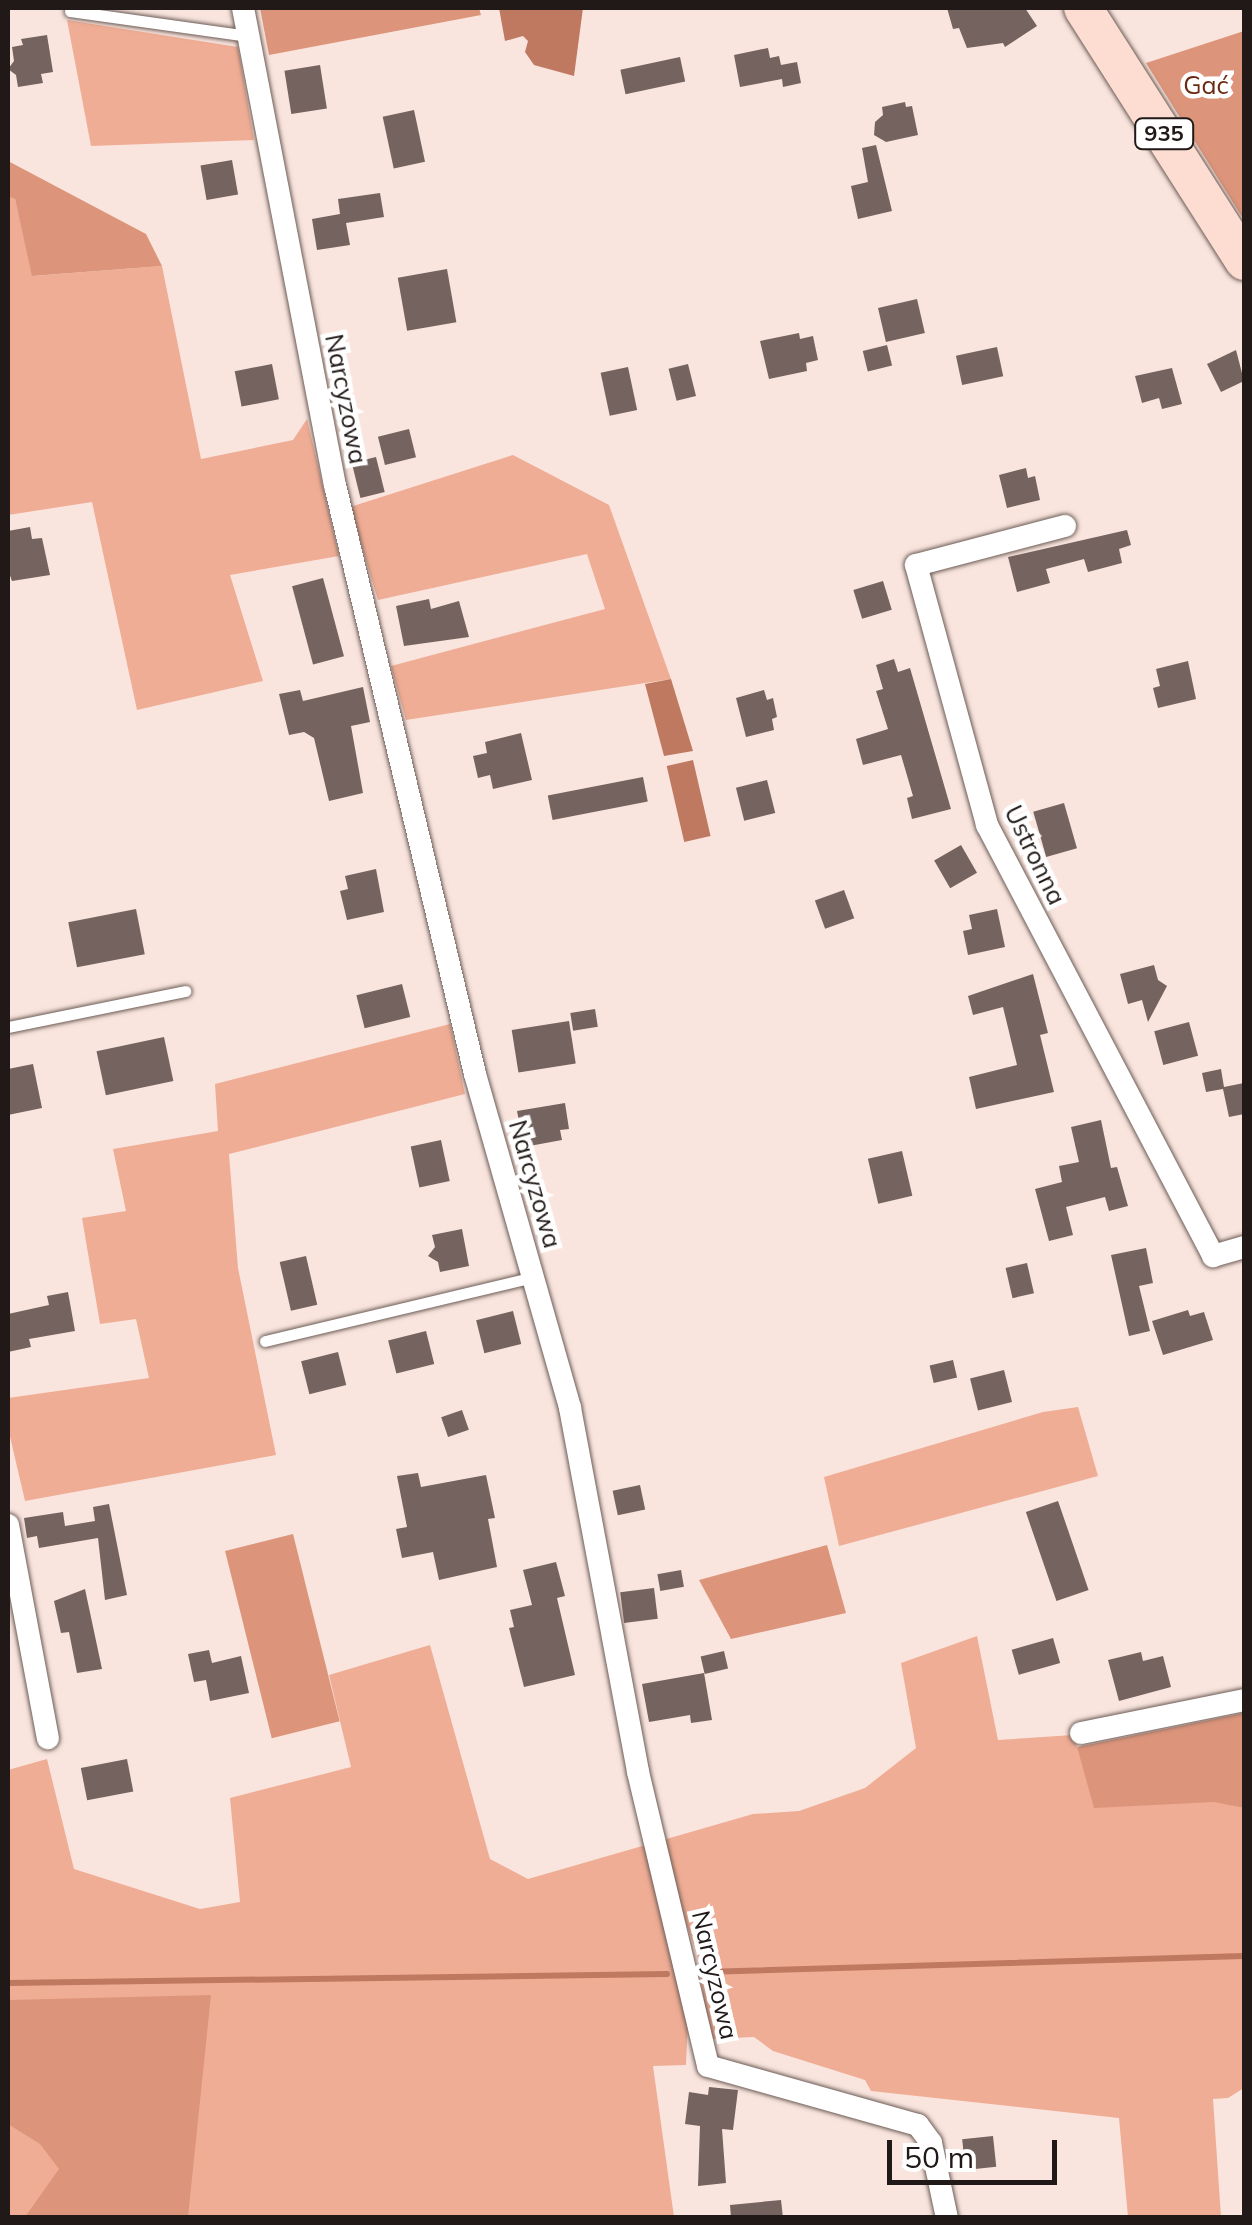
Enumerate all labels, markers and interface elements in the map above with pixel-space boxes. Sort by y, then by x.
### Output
park label: Gać [1183,70,1229,100]
road number: 935 [1134,117,1194,151]
street label: Narcyzowa [319,332,373,466]
street label: Ustronna [998,800,1072,910]
street label: Narcyzowa [502,1117,568,1251]
street label: Narcyzowa [686,1908,744,2042]
scale bar [892,2120,1062,2182]
text: 50 m [904,2138,974,2176]

